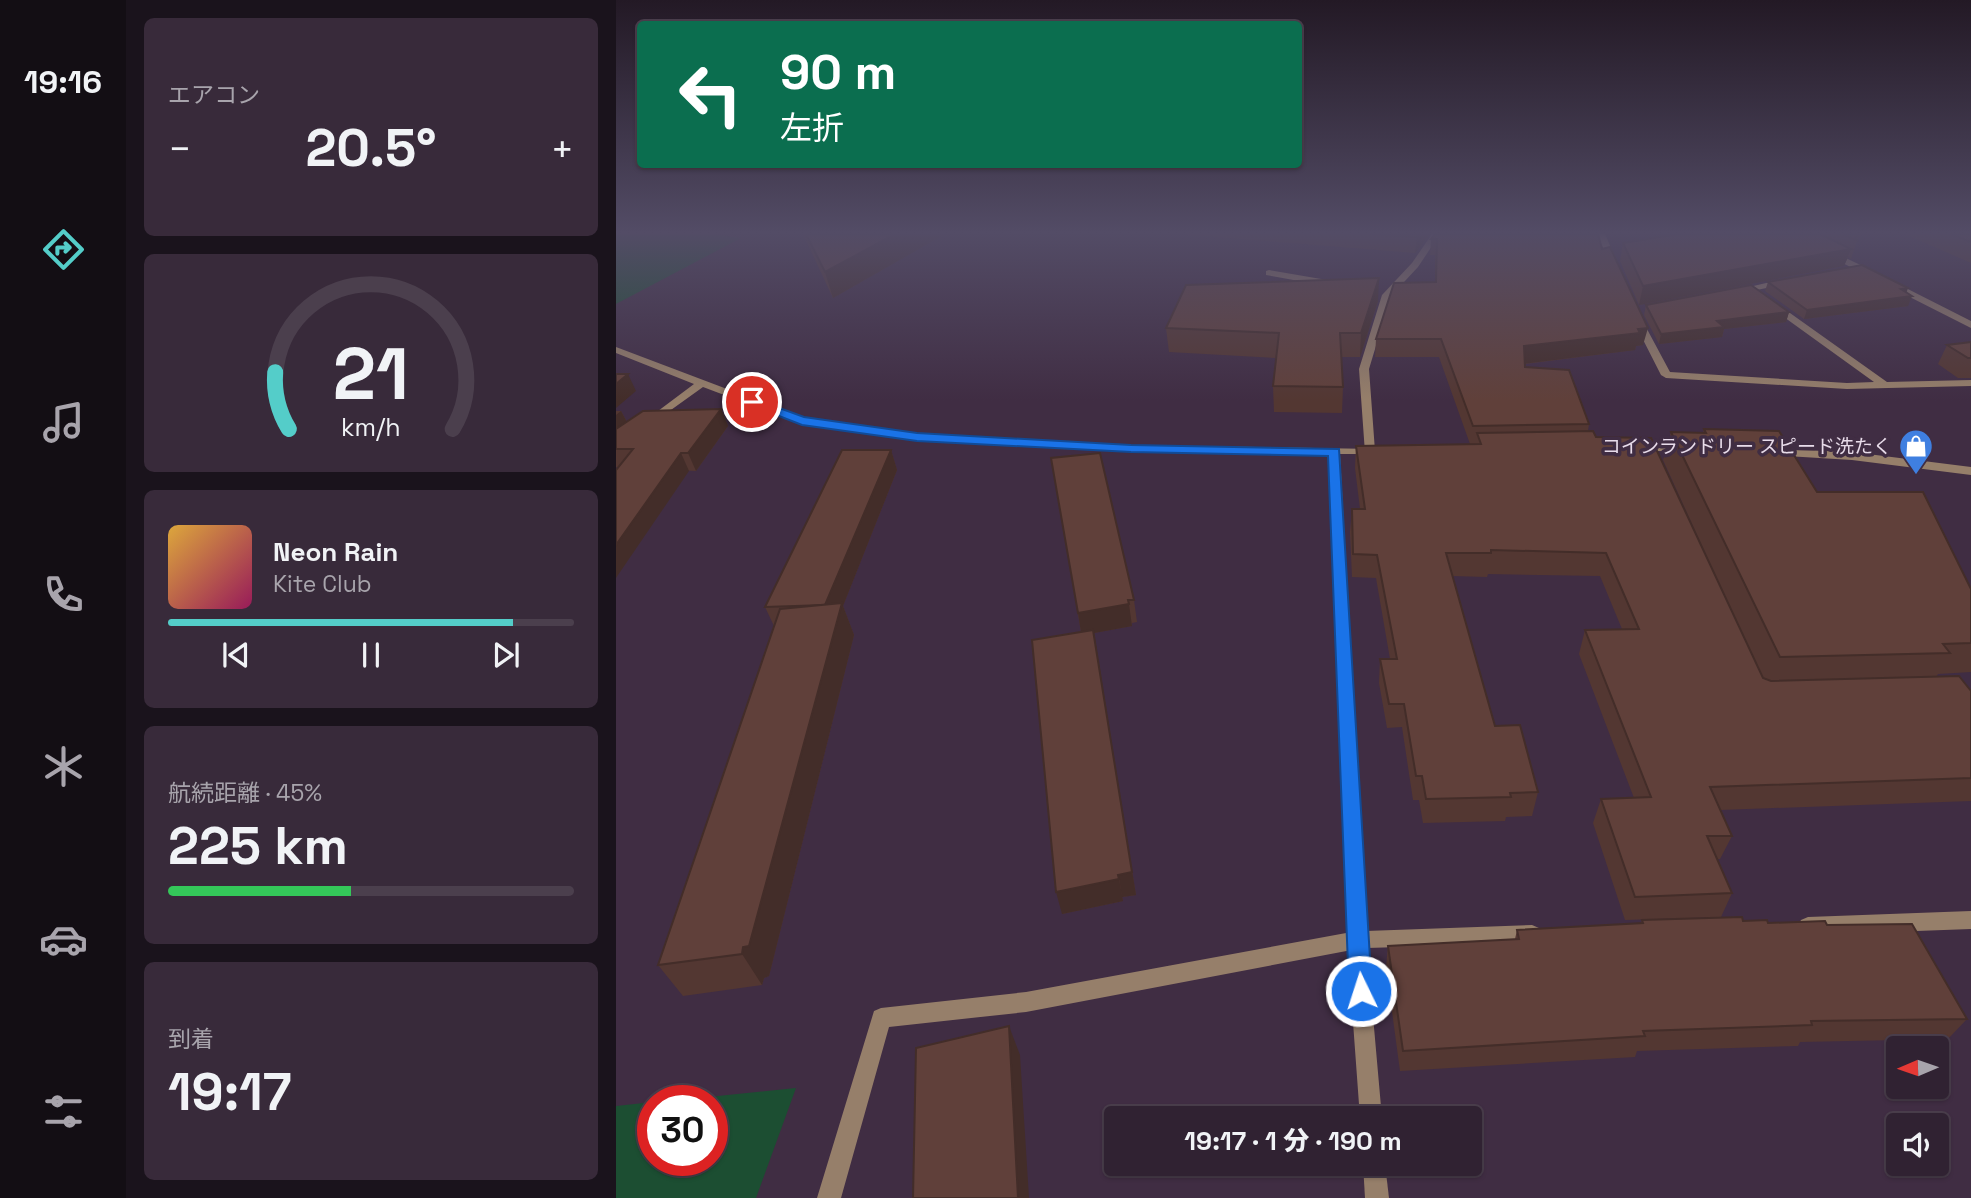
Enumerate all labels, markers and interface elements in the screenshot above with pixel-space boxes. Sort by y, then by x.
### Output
text: 90 m [780,41,896,103]
icon: left [665,49,756,140]
text: 19:16 [24,62,102,102]
text: エアコン [168,80,260,110]
text: 左折 [780,108,844,148]
text: 20.5° [305,115,437,181]
text: − [168,125,192,173]
text: + [550,125,574,173]
icon: directions [39,225,88,274]
text: 21 [333,327,409,420]
pin [722,372,782,432]
icon: arrive [733,383,771,421]
icon: music [39,398,88,447]
text: km/h [341,411,401,443]
shop icon: コインランドリー スピード洗たく [1897,427,1935,476]
place label: コインランドリー スピード洗たく [1602,434,1892,459]
text: Neon Rain [273,535,398,569]
text: Kite Club [273,569,372,599]
icon: phone [39,570,88,619]
icon: previous [217,636,255,674]
icon: pause [352,636,390,674]
icon: next [487,636,525,674]
icon: climate [39,742,88,791]
text: 航続距離 · 45% [168,778,322,808]
text: 225 km [168,813,348,879]
icon: car [39,915,88,964]
position arrow [1324,954,1398,1028]
text: 到着 [168,1024,214,1054]
north arrow [1886,1036,1950,1099]
map controls [1886,1036,1949,1176]
text: 19:17 [168,1059,291,1125]
speed limit sign: 30 [637,1085,728,1176]
icon: filters [39,1087,88,1136]
button: sound [1886,1113,1949,1176]
text: 19:17 · 1 分 · 190 m [1184,1124,1402,1158]

